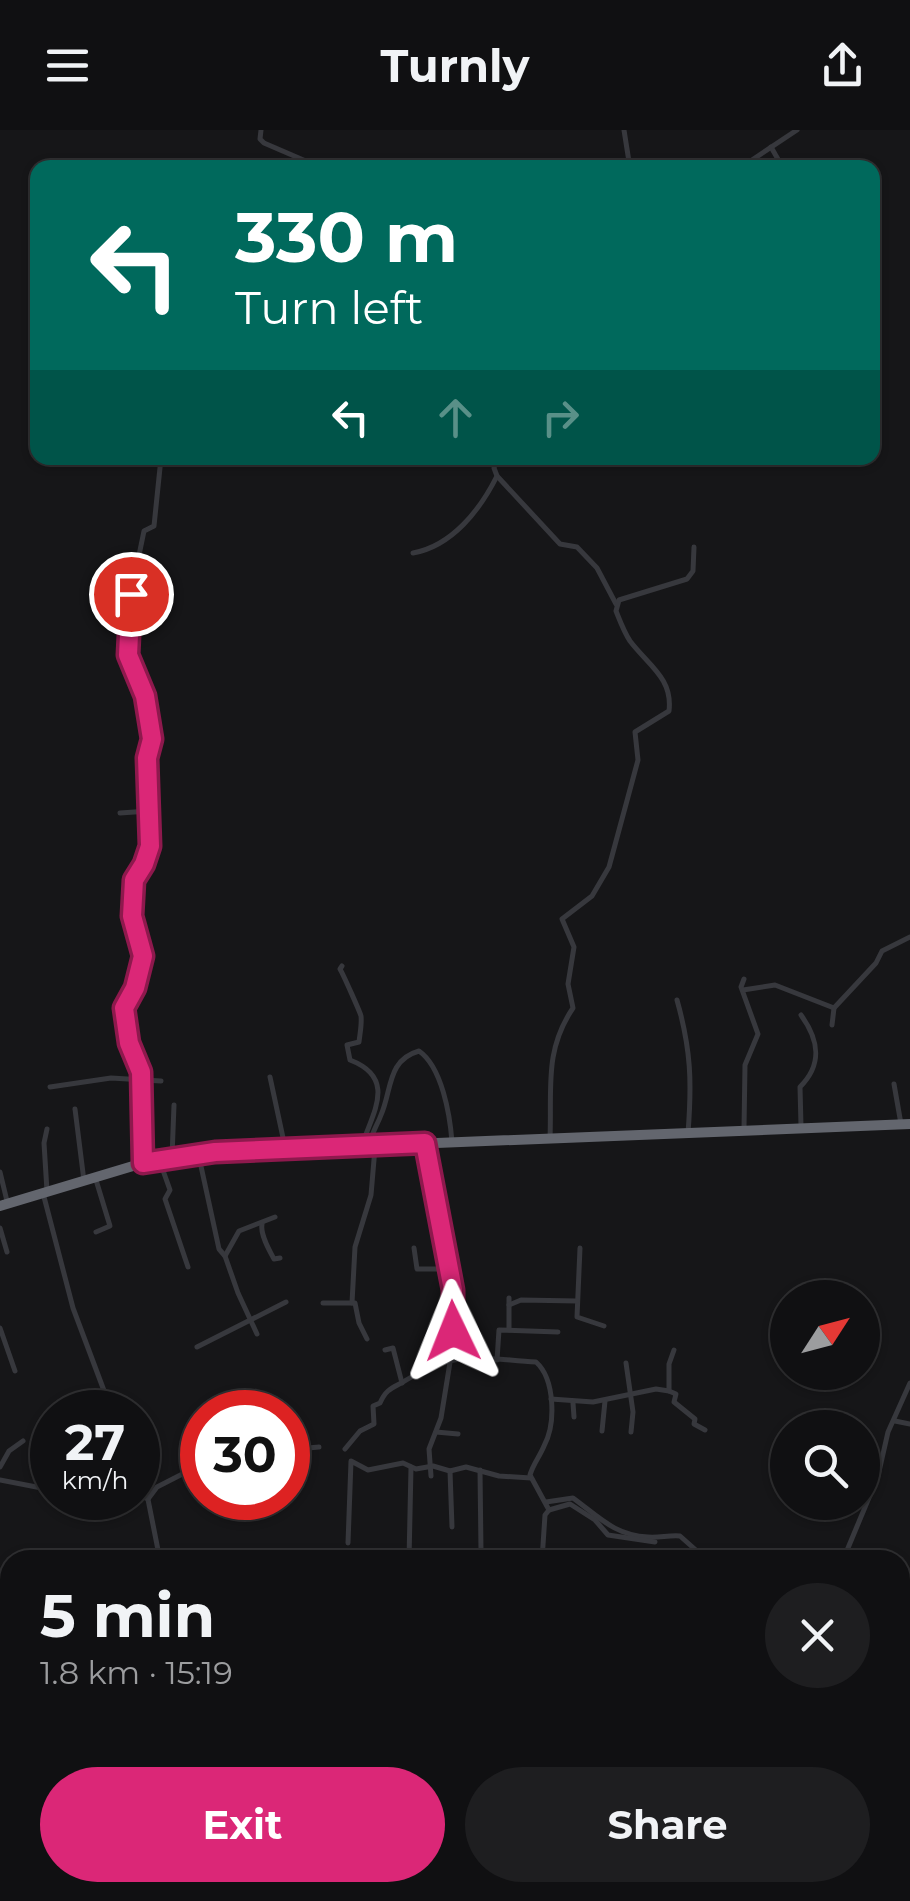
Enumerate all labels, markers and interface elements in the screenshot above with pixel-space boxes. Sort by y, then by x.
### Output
icon: menu [40,38,95,93]
text: Turnly [381,38,529,93]
icon: share [815,38,870,93]
text: 330 m [235,194,458,280]
icon: left [70,200,200,330]
text: Turn left [235,280,423,335]
icon: left [323,390,378,445]
icon: ahead [428,390,483,445]
icon: right [533,390,588,445]
pin [89,552,174,637]
icon: arrive [104,567,159,622]
position arrow [401,1279,505,1383]
north arrow [770,1280,880,1390]
map controls [770,1280,880,1520]
speed limit sign: 30 [180,1390,310,1520]
button: search [770,1410,880,1520]
text: 27 [65,1412,125,1473]
text: km/h [62,1465,128,1495]
text: 5 min [40,1579,215,1652]
button: close [765,1583,870,1688]
text: 1.8 km · 15:19 [40,1653,233,1692]
button: Exit [40,1767,445,1882]
button: Share [465,1767,870,1882]

